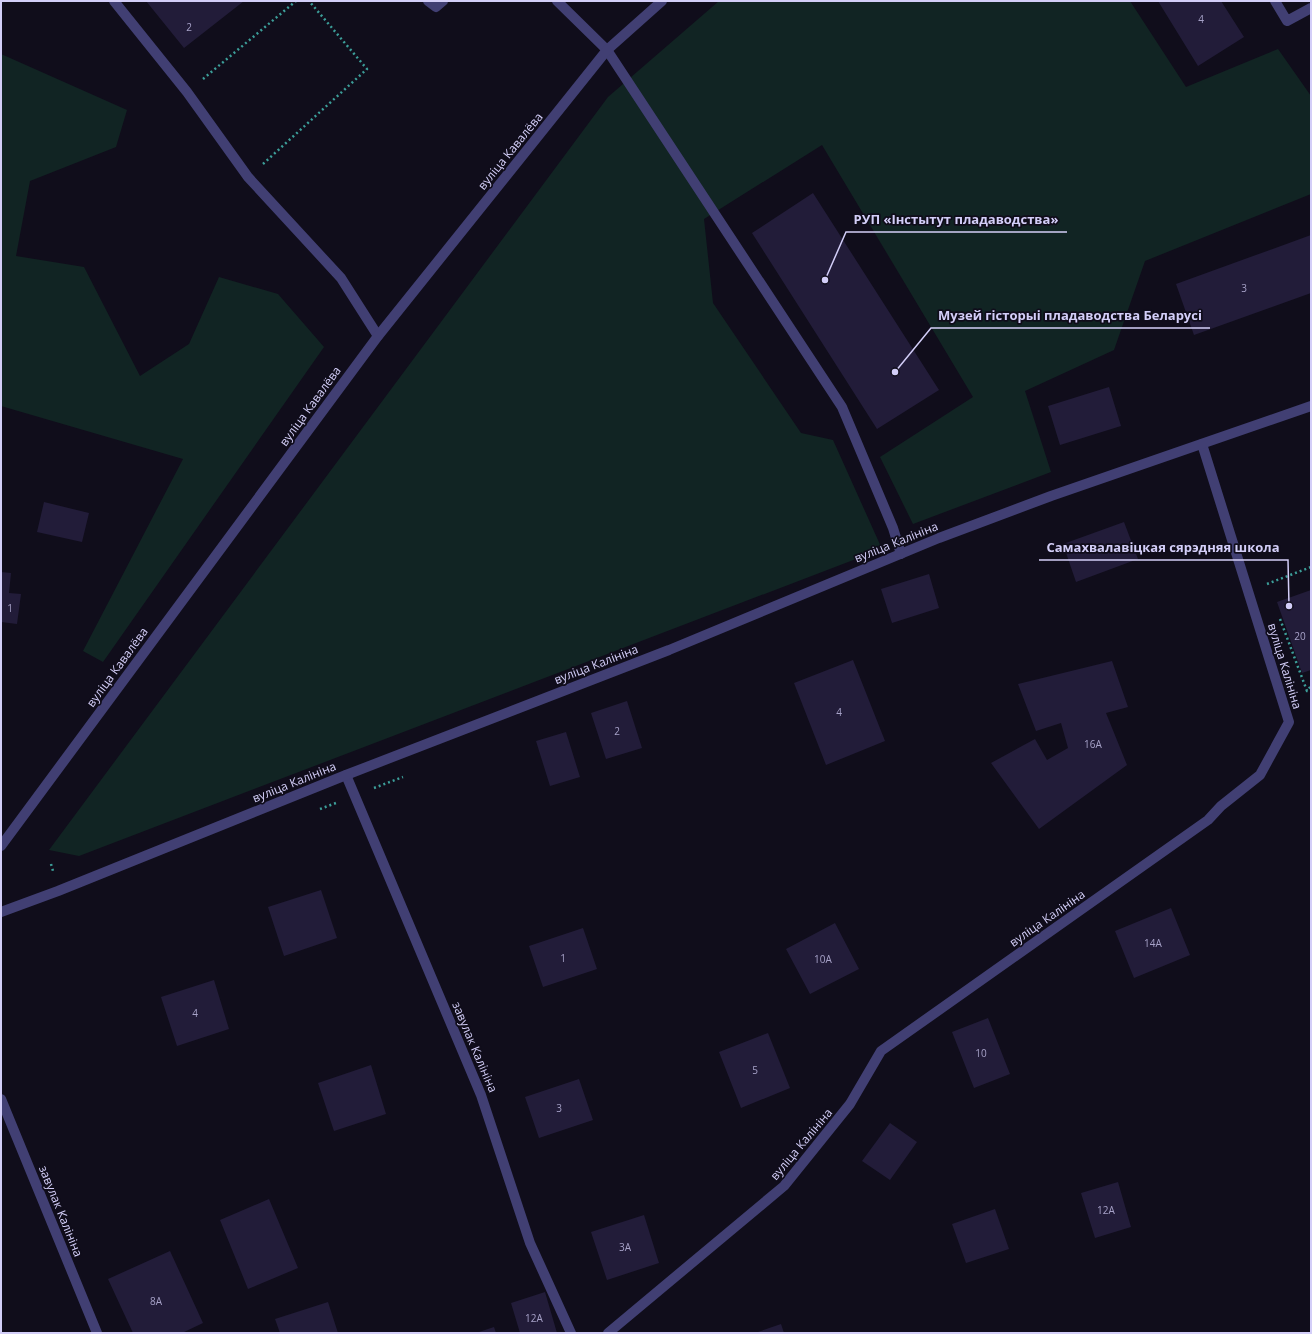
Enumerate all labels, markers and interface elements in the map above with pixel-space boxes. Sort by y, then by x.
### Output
house number: 4 [1198,12,1204,26]
house number: 2 [186,20,192,34]
street label: вуліца Кавалёва [474,109,546,193]
callout: РУП «Інстытут пладаводства» [846,207,1067,232]
text: РУП «Інстытут пладаводства» [854,210,1058,228]
house number: 3 [1241,281,1247,295]
callout: Музей гісторыі пладаводства Беларусі [931,303,1210,328]
text: Музей гісторыі пладаводства Беларусі [938,306,1202,324]
street label: вуліца Кавалёва [275,363,345,449]
street label: вуліца Калініна [852,517,940,567]
callout: Самахвалавіцкая сярэдняя школа [1039,535,1288,560]
text: Самахвалавіцкая сярэдняя школа [1046,538,1280,556]
house number: 1 [7,601,13,615]
street label: вуліца Калініна [1264,621,1306,711]
street label: вуліца Кавалёва [82,624,152,710]
house number: 20 [1294,629,1306,643]
street label: вуліца Калініна [551,640,641,688]
house number: 4 [836,705,842,719]
house number: 2 [614,724,620,738]
house number: 16А [1084,737,1103,751]
street label: вуліца Калініна [250,757,338,807]
street label: вуліца Калініна [1006,886,1088,950]
house number: 14А [1144,936,1163,950]
house number: 1 [560,951,566,965]
house number: 10А [814,952,833,966]
street label: завулак Калініна [448,999,502,1095]
house number: 4 [192,1006,198,1020]
house number: 10 [975,1046,987,1060]
house number: 5 [752,1063,758,1077]
house number: 3 [556,1101,562,1115]
street label: вуліца Калініна [766,1104,836,1184]
street label: завулак Калініна [35,1163,87,1259]
house number: 12А [1097,1203,1116,1217]
house number: 3А [619,1240,632,1254]
house number: 8А [150,1294,163,1308]
house number: 12А [525,1311,544,1325]

